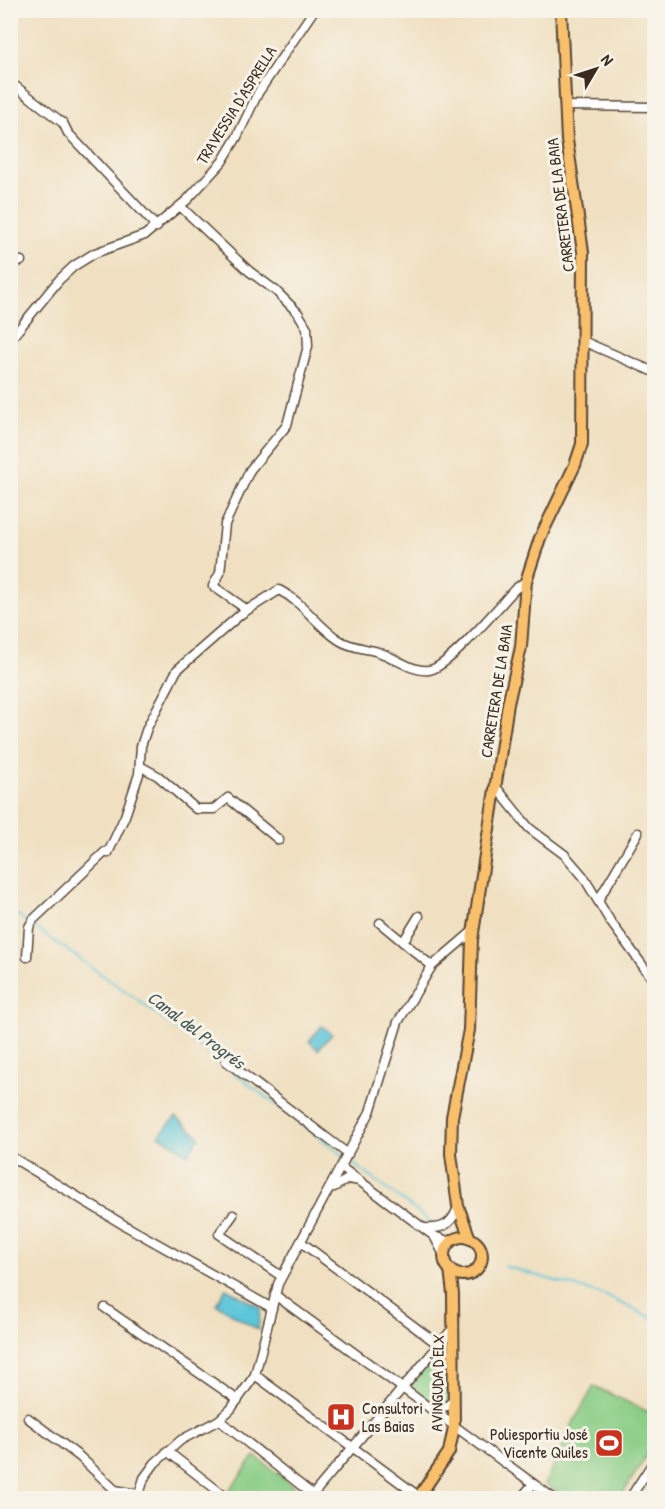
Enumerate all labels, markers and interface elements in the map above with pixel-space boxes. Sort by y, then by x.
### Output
north arrow [566,39,626,99]
street label: TRAVESSIA D'ASPRELLA [191,41,281,168]
text: N [596,49,619,70]
street label: CARRETERA DE LA BAIA [541,137,579,273]
street label: CARRETERA DE LA BAIA [475,623,517,759]
water label: Canal del Progrés [142,985,252,1076]
street label: AVINGUDA D'ELX [425,1334,449,1432]
place label: Consultori Las Baias [362,1397,423,1437]
hospital icon: Consultori Las Baias [325,1401,357,1433]
place label: Poliesportiu José Vicente Quiles [490,1423,589,1463]
sports icon: Poliesportiu José Vicente Quiles [593,1427,625,1459]

